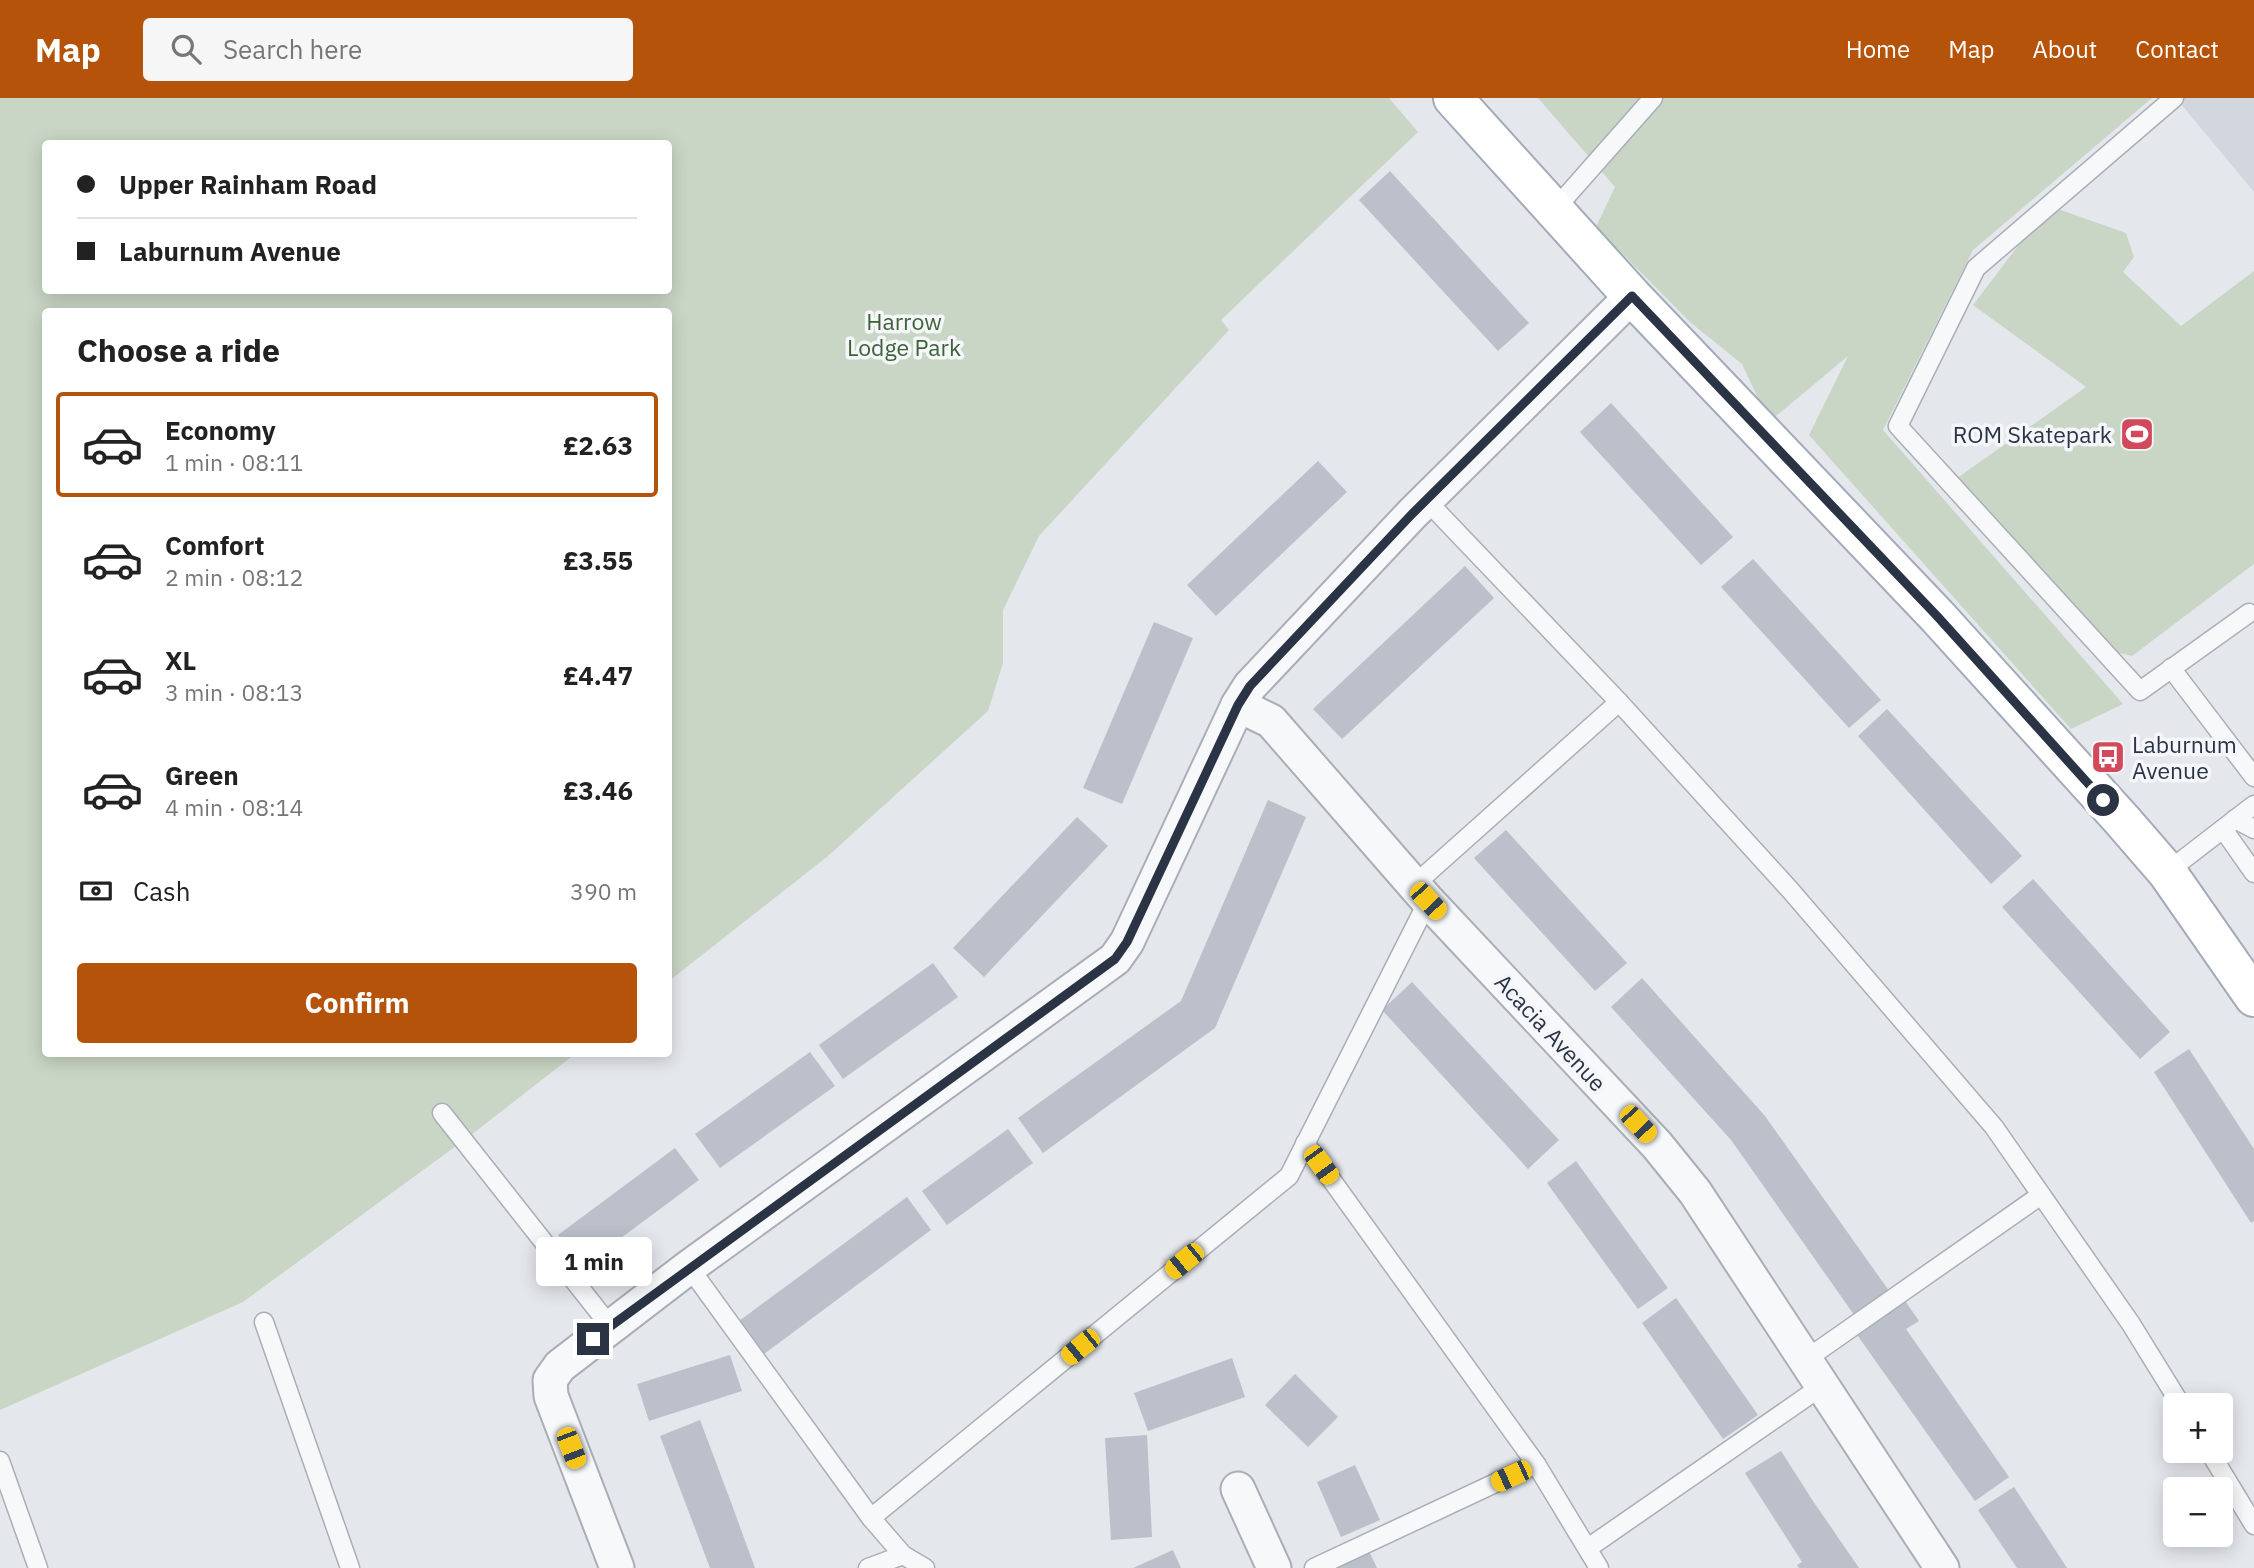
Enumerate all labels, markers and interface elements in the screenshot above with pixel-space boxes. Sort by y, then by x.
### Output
search box [143,18,633,81]
text: Map [35,28,101,71]
icon: search [167,30,205,68]
text: Search here [223,32,362,66]
text: Home [1846,33,1910,65]
text: Map [1948,33,1994,65]
text: About [2032,33,2097,65]
text: Contact [2135,33,2219,65]
text: Upper Rainham Road [119,167,377,201]
text: Laburnum Avenue [119,234,341,268]
park label: Harrow Lodge Park [847,306,961,362]
text: Choose a ride [77,329,280,371]
icon: car [81,413,144,476]
text: Economy [165,413,276,447]
sports icon: ROM Skatepark [2118,415,2156,453]
place label: ROM Skatepark [1953,419,2112,449]
text: £2.63 [563,428,633,462]
text: 1 min · 08:11 [165,447,303,477]
icon: car [81,528,144,591]
text: Comfort [165,528,264,562]
text: £3.55 [563,543,633,577]
text: 2 min · 08:12 [165,562,303,592]
icon: car [81,643,144,706]
text: XL [165,643,196,677]
text: £4.47 [563,658,633,692]
text: 3 min · 08:13 [165,677,303,707]
place label: Laburnum Avenue [2132,729,2237,785]
bus stop icon: Laburnum Avenue [2089,738,2127,776]
icon: car [81,758,144,821]
text: Green [165,758,239,792]
text: £3.46 [563,773,633,807]
route start [2087,784,2119,816]
text: 4 min · 08:14 [165,792,303,822]
icon: cash [77,872,115,910]
text: Cash [133,874,190,908]
text: 390 m [570,876,637,906]
car [1406,878,1451,924]
button: Confirm [77,963,637,1043]
street label: Acacia Avenue [1489,967,1613,1097]
car [1616,1101,1661,1147]
car [1301,1142,1342,1188]
callout: 1 min [535,1238,651,1286]
car [1162,1240,1207,1282]
text: 1 min [564,1246,624,1276]
route end [577,1323,609,1355]
car [1058,1326,1103,1368]
map controls [2163,1393,2233,1547]
button: + [2163,1393,2233,1463]
car [554,1425,589,1471]
car [1488,1458,1535,1494]
button: − [2163,1477,2233,1547]

